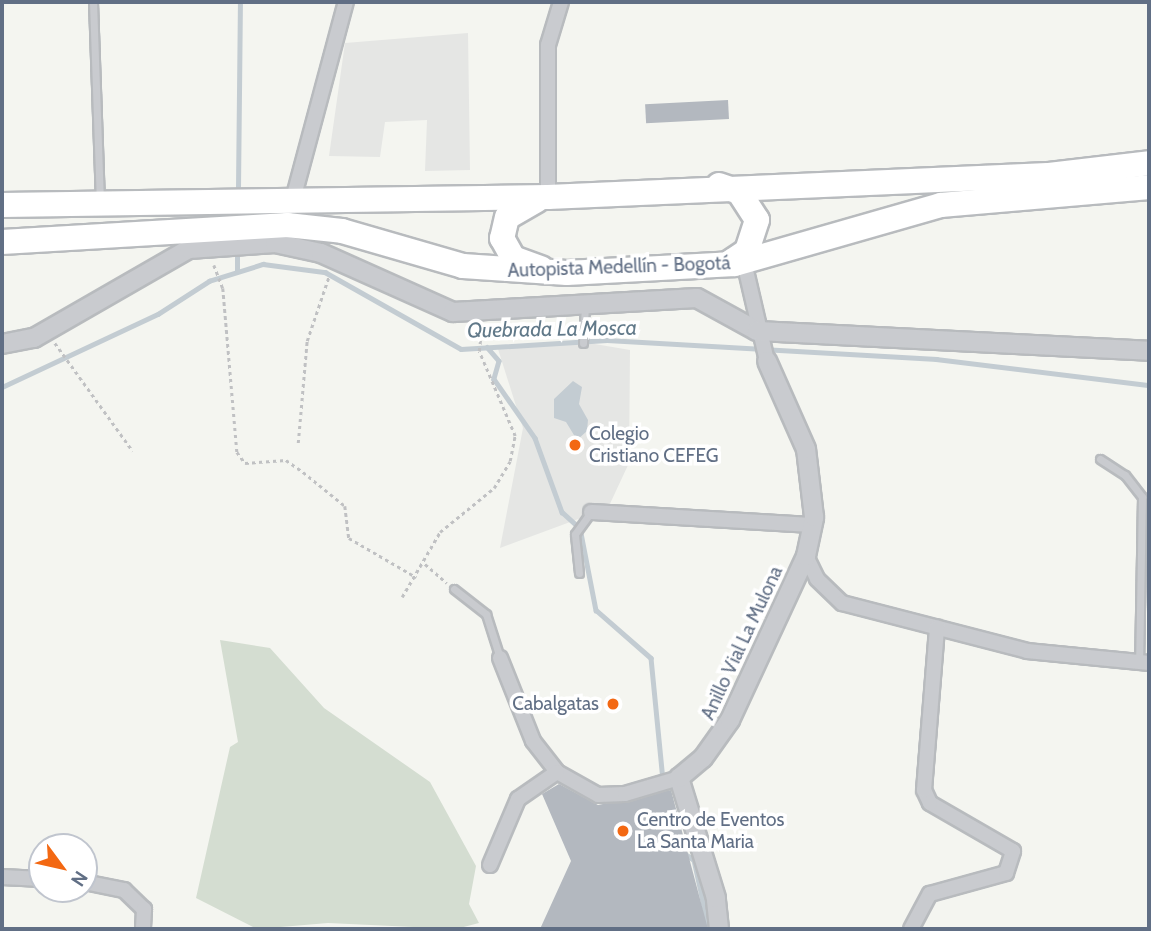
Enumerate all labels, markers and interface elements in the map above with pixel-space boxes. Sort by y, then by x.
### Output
street label: Autopista Medellín - Bogotá [507,252,731,282]
water label: Quebrada La Mosca [467,315,637,343]
place label: Colegio Cristiano CEFEG [589,423,719,467]
marker: Colegio Cristiano CEFEG [567,437,583,453]
street label: Anillo Vial La Mulona [696,563,788,723]
place label: Cabalgatas [512,693,599,715]
marker: Cabalgatas [605,696,621,712]
place label: Centro de Eventos La Santa Maria [637,809,784,853]
marker: Centro de Eventos La Santa Maria [615,823,631,839]
north arrow [28,833,98,903]
text: N [66,867,93,891]

